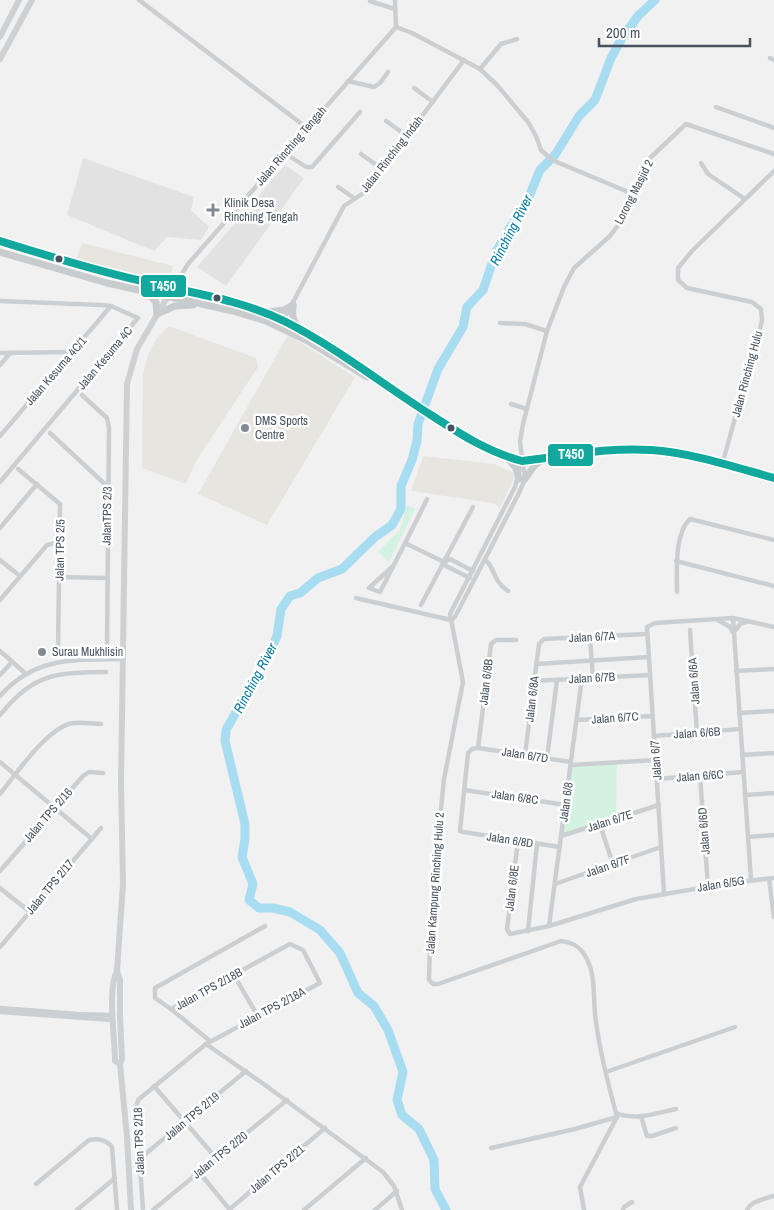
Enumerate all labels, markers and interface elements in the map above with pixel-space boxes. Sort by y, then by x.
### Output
scale bar [599,15,750,47]
text: 200 m [606,22,640,43]
street label: Jalan Rinching Tengah [252,103,330,189]
street label: Jalan Rinching Indah [357,112,427,196]
street label: Lorong Masjid 2 [611,157,657,227]
water label: Rinching River [486,191,537,268]
place label: Klinik Desa Rinching Tengah [224,195,298,225]
marker: Klinik Desa Rinching Tengah [206,203,220,217]
unlabelled marker [54,254,64,264]
line badge: T450 [140,274,187,298]
text: T450 [150,277,176,295]
unlabelled marker [212,293,222,303]
street label: Jalan Kesuma 4C [74,323,136,393]
street label: Jalan Rinching Hulu [728,329,766,419]
street label: Jalan Kesuma 4C/1 [22,333,91,409]
place label: DMS Sports Centre [255,413,308,443]
marker: DMS Sports Centre [239,422,251,434]
unlabelled marker [446,423,456,433]
line badge: T450 [547,443,594,467]
text: T450 [558,445,584,463]
street label: JalanTPS 2/3 [98,486,116,546]
street label: Jalan TPS 2/5 [51,519,69,581]
street label: Jalan 6/7A [568,628,616,646]
water label: Rinching River [229,639,281,716]
place label: Surau Mukhlisin [52,644,123,660]
marker: Surau Mukhlisin [36,646,48,658]
street label: Jalan 6/6A [684,657,704,705]
street label: Jalan 6/8B [475,658,497,706]
street label: Jalan 6/7B [568,669,616,687]
street label: Jalan 6/8A [521,675,543,723]
street label: Jalan 6/7C [591,708,639,728]
street label: Jalan 6/6B [673,723,721,743]
street label: Jalan 6/7 [647,739,665,780]
street label: Jalan 6/7D [501,743,549,767]
street label: Jalan 6/6C [676,766,724,786]
street label: Jalan 6/8 [555,781,577,823]
street label: Jalan TPS 2/16 [20,784,76,846]
street label: Jalan 6/8C [491,786,539,808]
street label: Jalan 6/7E [585,806,635,836]
street label: Jalan 6/6D [694,807,714,855]
street label: Jalan Kampung Rinching Hulu 2 [422,812,448,954]
street label: Jalan 6/8D [486,828,534,852]
street label: Jalan 6/7F [584,851,632,881]
street label: Jalan TPS 2/17 [22,856,78,918]
street label: Jalan 6/8E [501,864,523,912]
street label: Jalan 6/5G [696,872,746,896]
street label: Jalan TPS 2/18B [173,964,245,1014]
street label: Jalan TPS 2/18A [236,983,309,1032]
street label: Jalan TPS 2/19 [161,1088,223,1144]
street label: Jalan TPS 2/18 [130,1107,148,1175]
street label: Jalan TPS 2/20 [189,1128,251,1182]
street label: Jalan TPS 2/21 [246,1141,308,1197]

